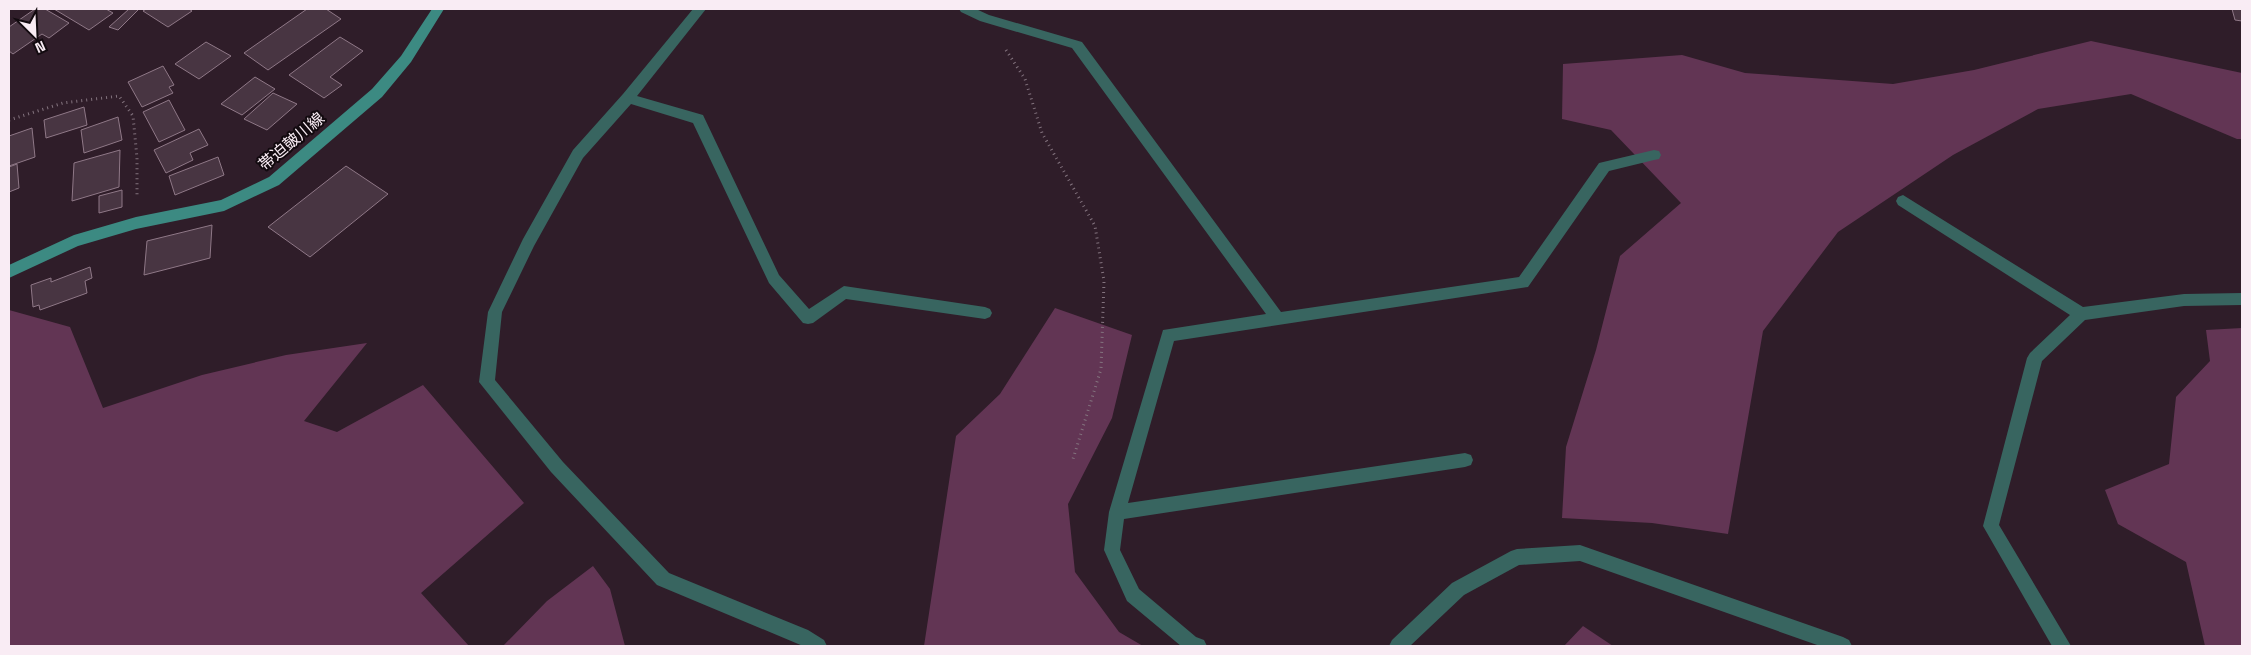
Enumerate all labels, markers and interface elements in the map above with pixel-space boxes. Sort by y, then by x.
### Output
north arrow [10,10,60,60]
text: N [32,37,48,57]
street label: 帯迫皷川線 [254,108,329,175]

